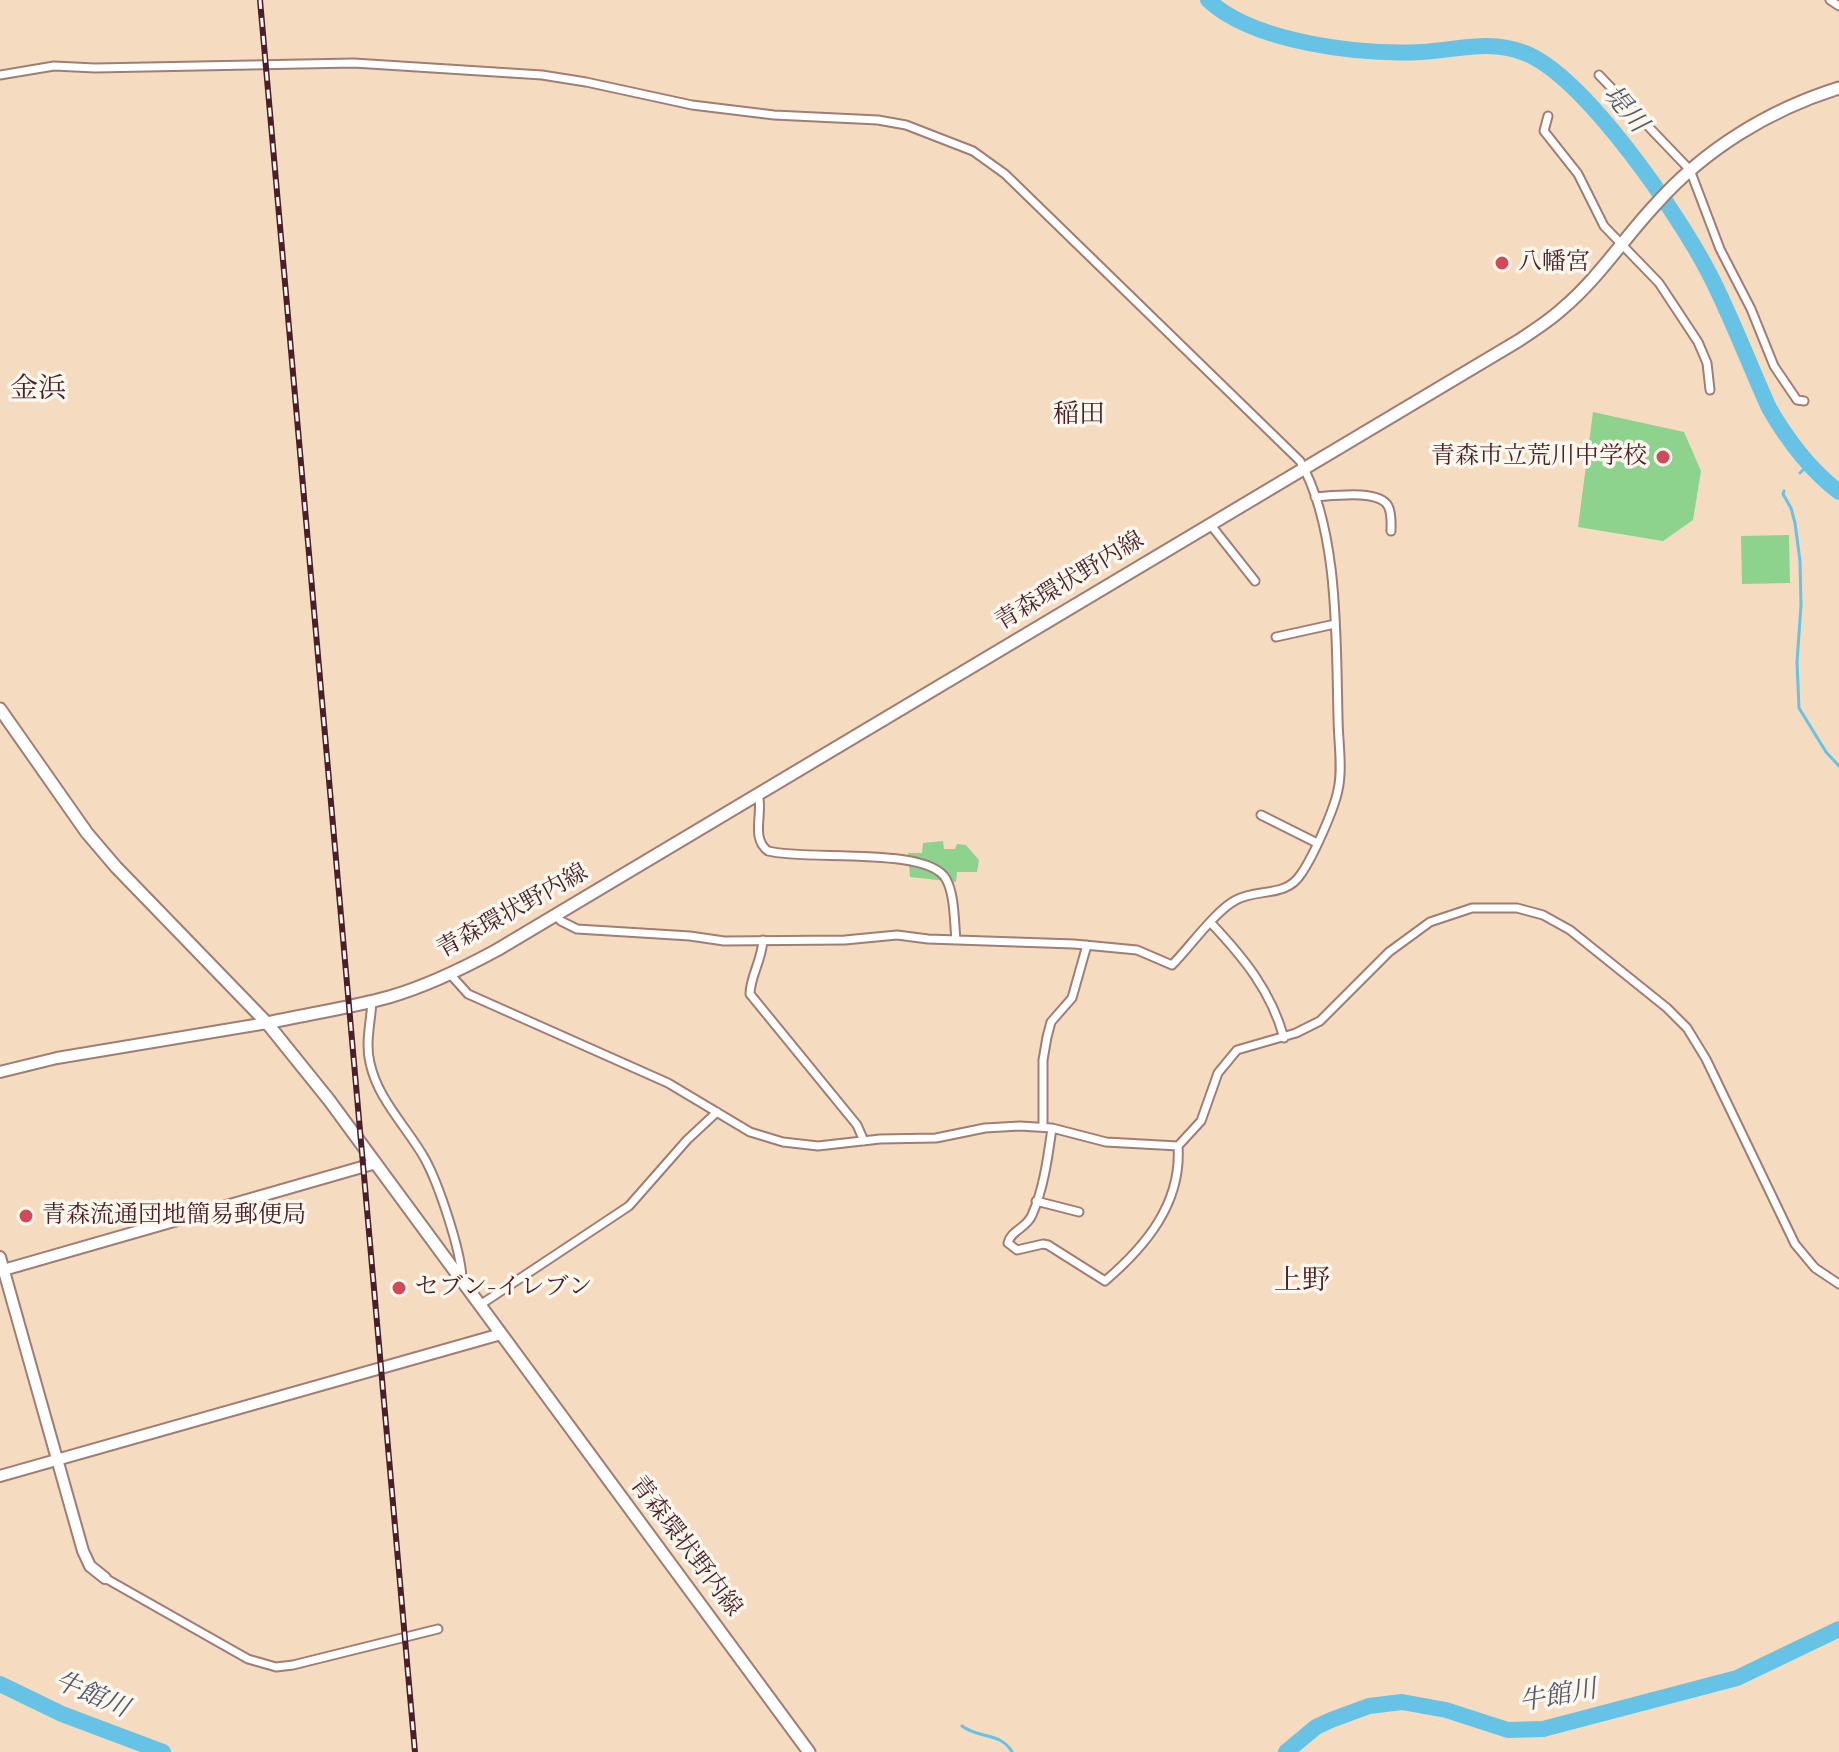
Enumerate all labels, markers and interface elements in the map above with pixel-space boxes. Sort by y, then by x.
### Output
water label: 堤川 [1595,80,1653,140]
place label: 八幡宮 [1518,249,1590,277]
marker: 八幡宮 [1493,254,1511,272]
district label: 金浜 [10,373,66,407]
district label: 稲田 [1053,400,1105,432]
place label: 青森市立荒川中学校 [1431,443,1647,471]
marker: 青森市立荒川中学校 [1654,448,1672,466]
street label: 青森環状野内線 [991,526,1149,638]
street label: 青森環状野内線 [433,859,593,965]
place label: 青森流通団地簡易郵便局 [42,1202,306,1230]
marker: 青森流通団地簡易郵便局 [17,1207,35,1225]
district label: 上野 [1274,1265,1330,1299]
place label: セブン-イレブン [415,1274,592,1302]
marker: セブン-イレブン [390,1279,408,1297]
street label: 青森環状野内線 [623,1471,747,1623]
water label: 牛館川 [49,1666,133,1726]
water label: 牛館川 [1517,1675,1599,1719]

